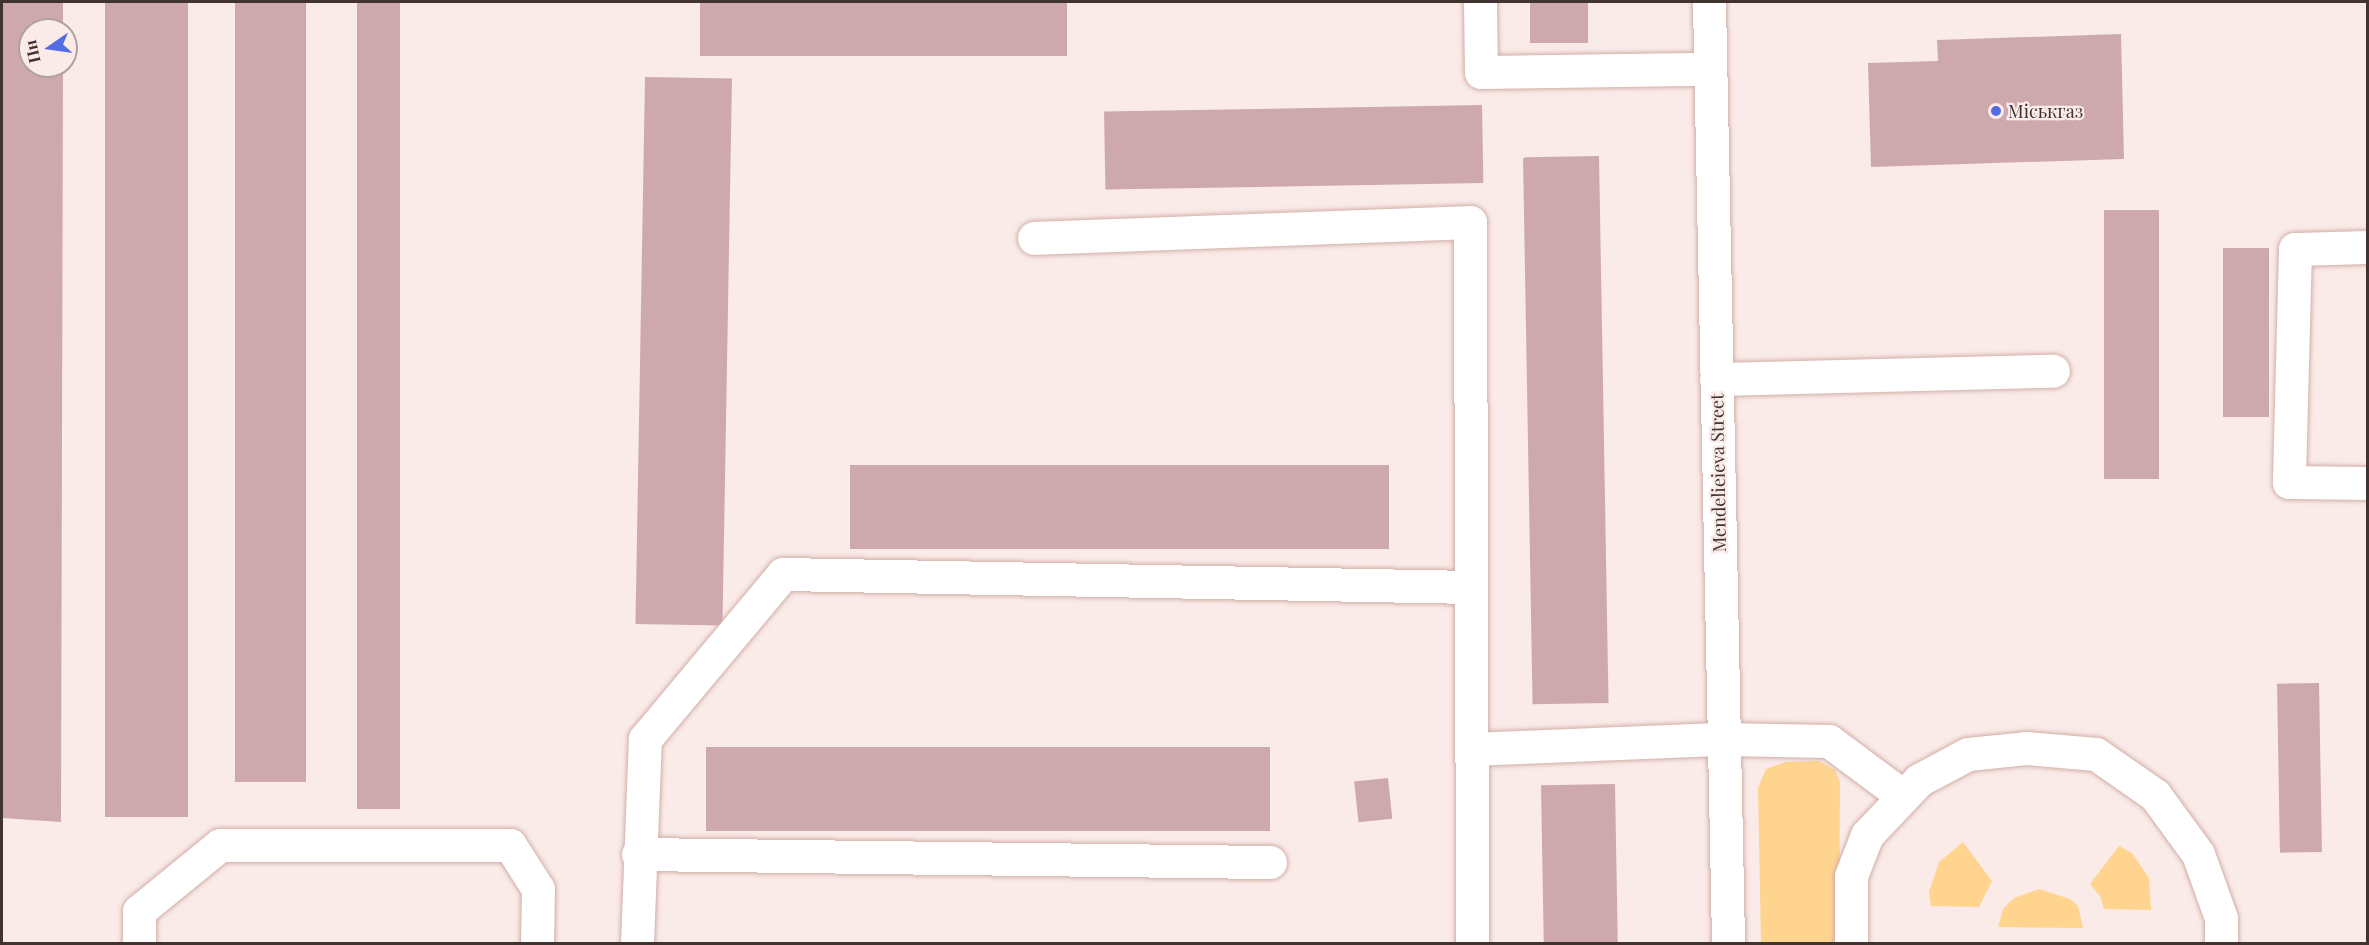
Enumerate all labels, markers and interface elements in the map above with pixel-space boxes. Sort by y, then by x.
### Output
north arrow [18,18,78,78]
text: Пн [19,38,45,65]
place label: Міськгаз [2008,100,2083,122]
marker: Міськгаз [1989,104,2003,118]
street label: Mendelieieva Street [1706,393,1730,553]

